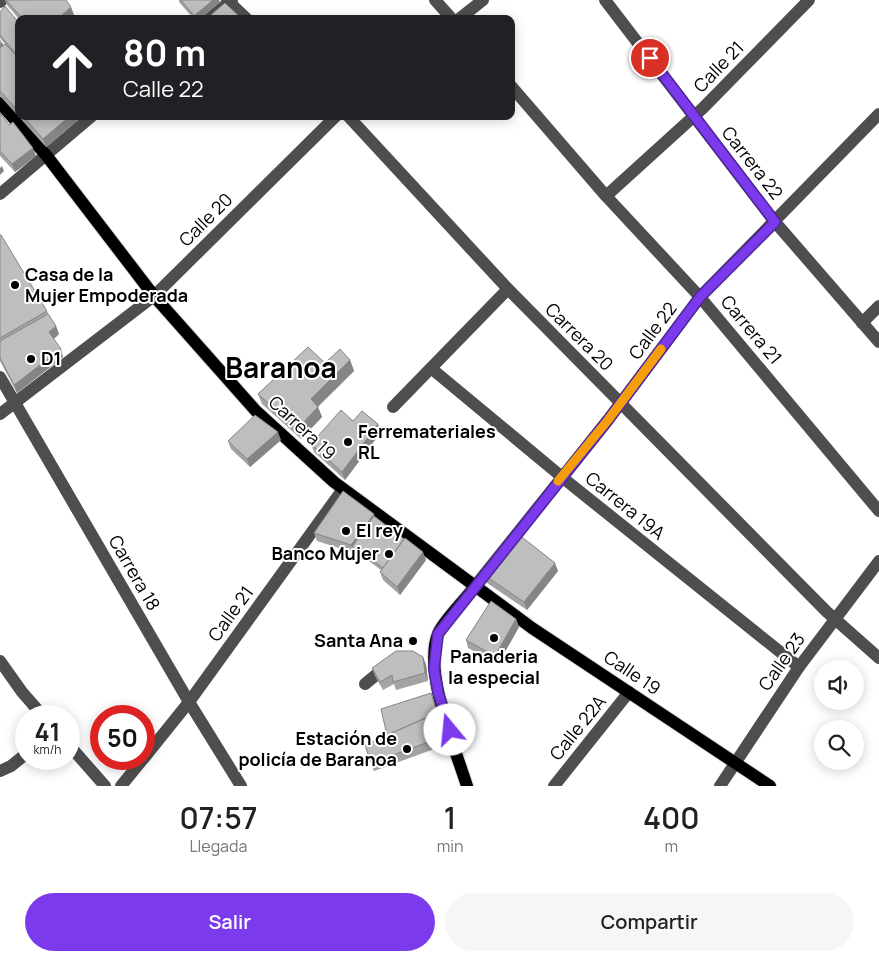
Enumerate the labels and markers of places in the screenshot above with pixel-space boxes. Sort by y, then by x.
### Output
pin [629,37,671,79]
place label: Casa de la Mujer Empoderada [25,262,188,307]
marker: Casa de la Mujer Empoderada [9,279,21,291]
place label: D1 [41,346,62,370]
marker: D1 [25,353,37,365]
place label: Ferremateriales RL [358,419,496,464]
marker: Ferremateriales RL [342,436,354,448]
place label: El rey [356,518,403,542]
marker: El rey [340,525,352,537]
place label: Banco Mujer [271,541,379,565]
marker: Banco Mujer [383,548,395,560]
place label: Santa Ana [314,628,403,652]
marker: Panaderia la especial [488,632,500,644]
marker: Santa Ana [407,635,419,647]
place label: Panaderia la especial [448,644,540,689]
place label: Estación de policía de Baranoa [238,726,397,771]
marker: Estación de policía de Baranoa [401,743,413,755]

